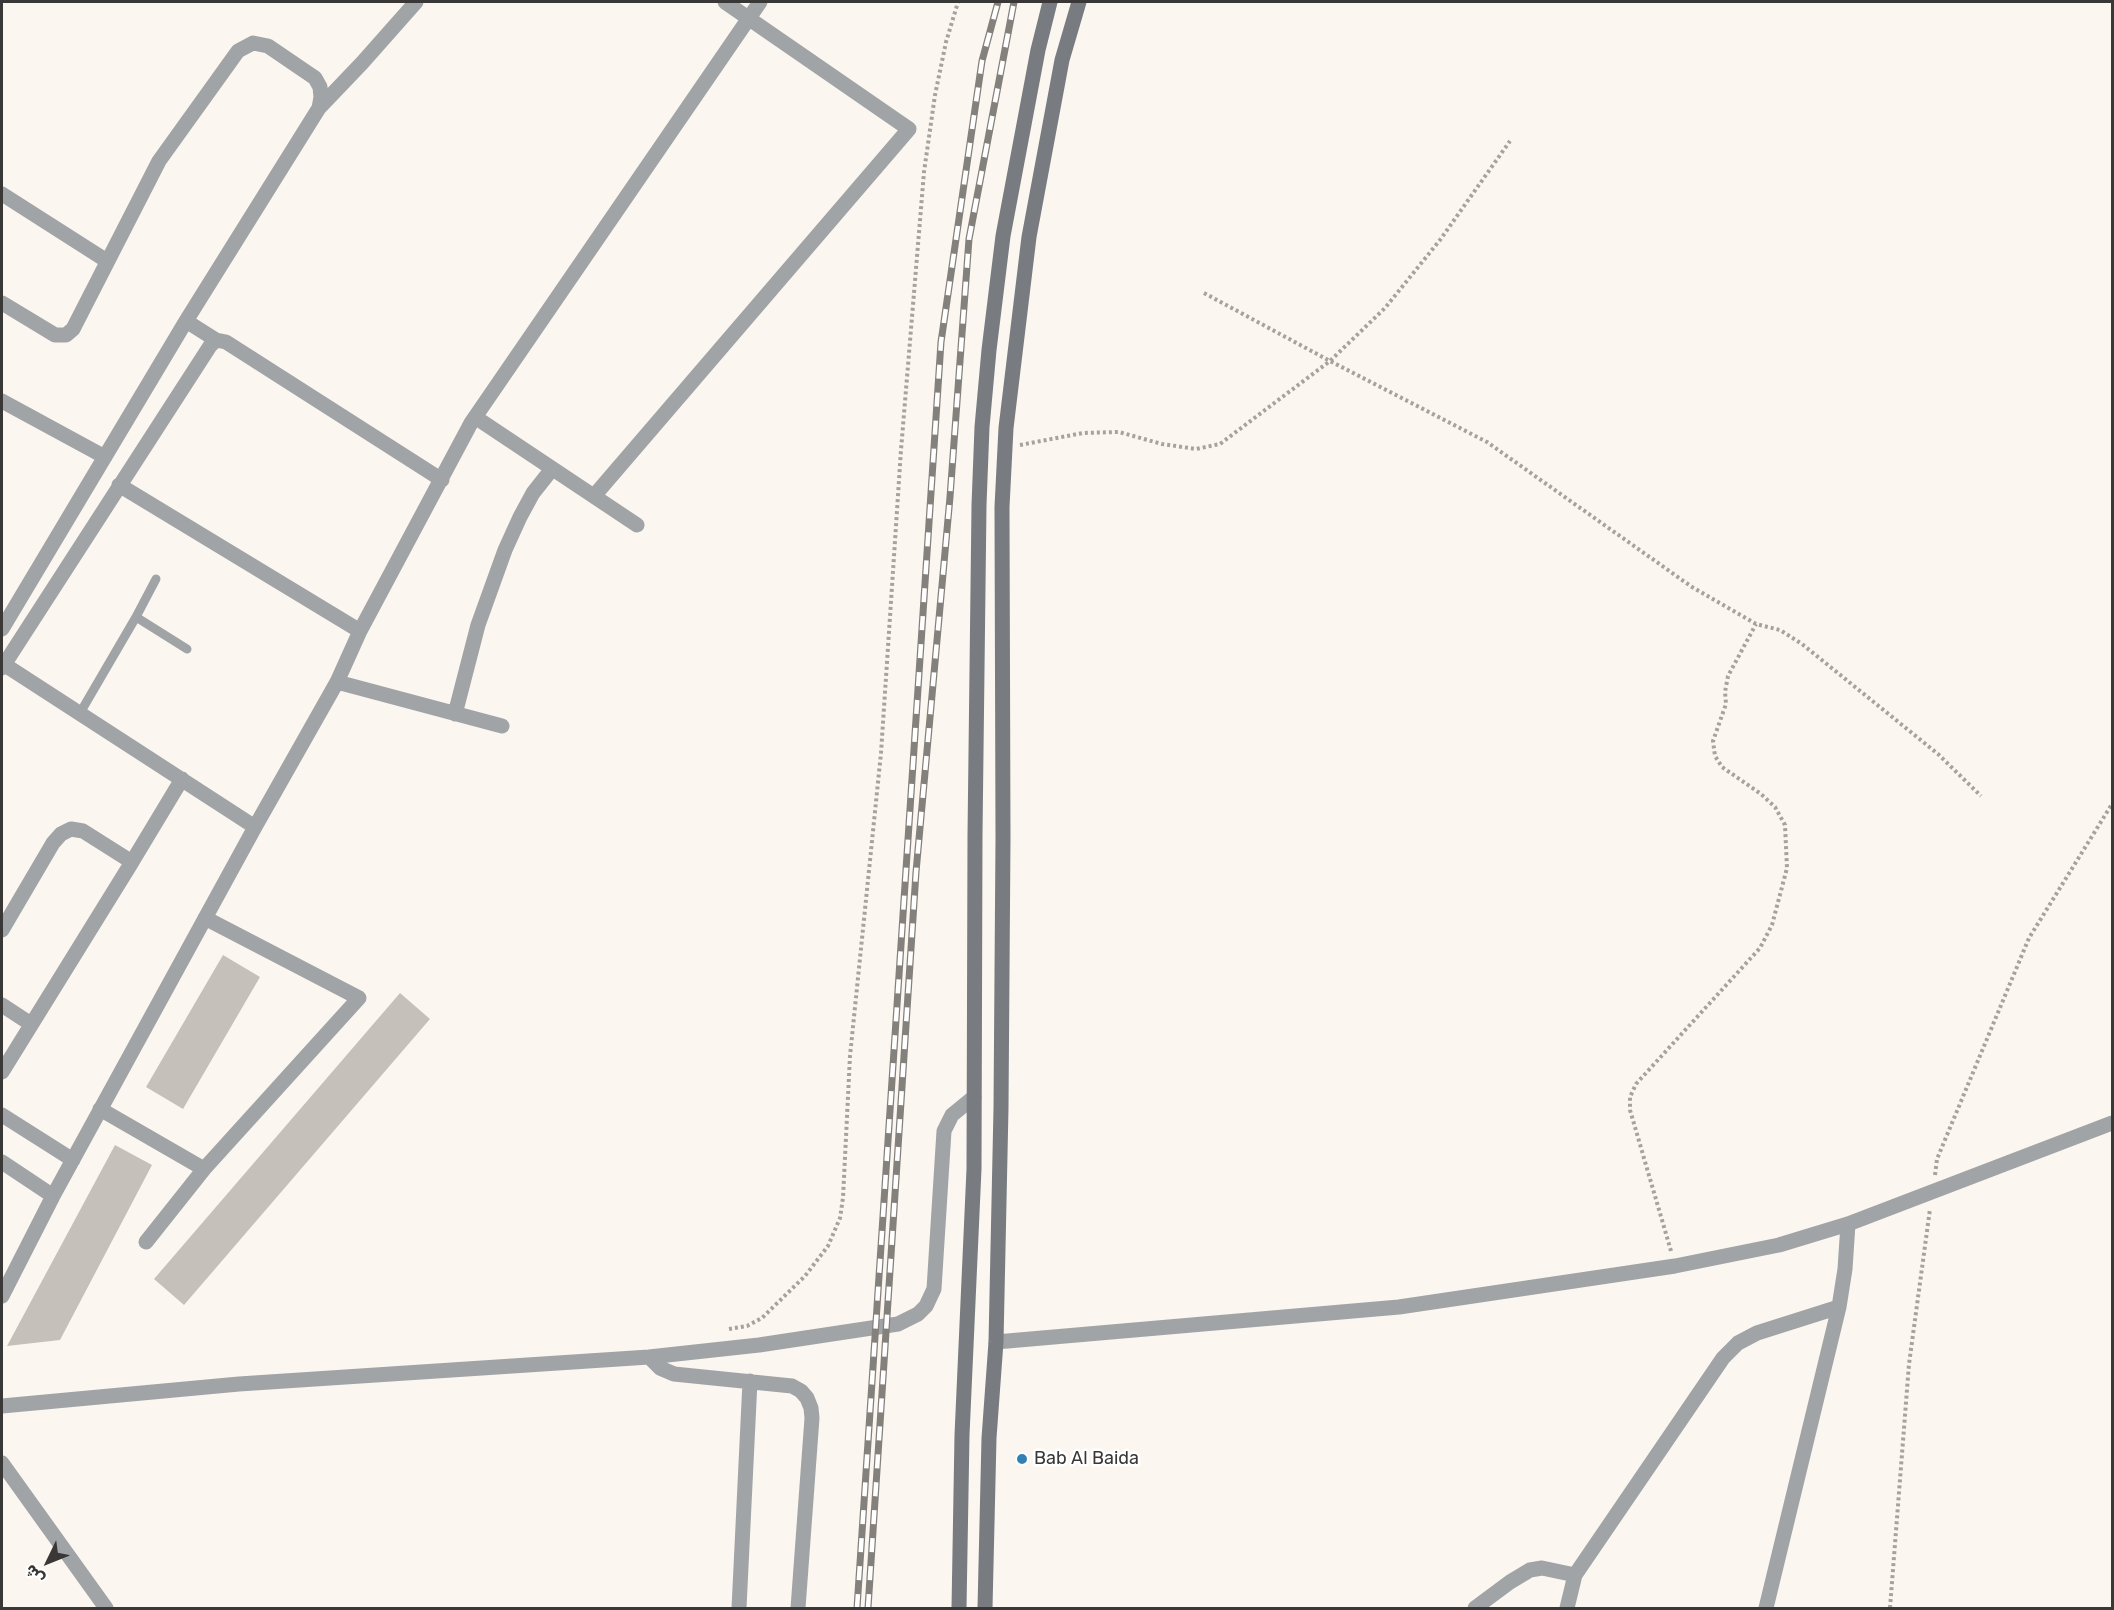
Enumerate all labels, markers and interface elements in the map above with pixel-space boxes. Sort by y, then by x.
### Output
place label: Bab Al Baida [1034,1448,1139,1470]
marker: Bab Al Baida [1015,1452,1029,1466]
north arrow [18,1532,78,1592]
text: ش [21,1561,48,1589]

